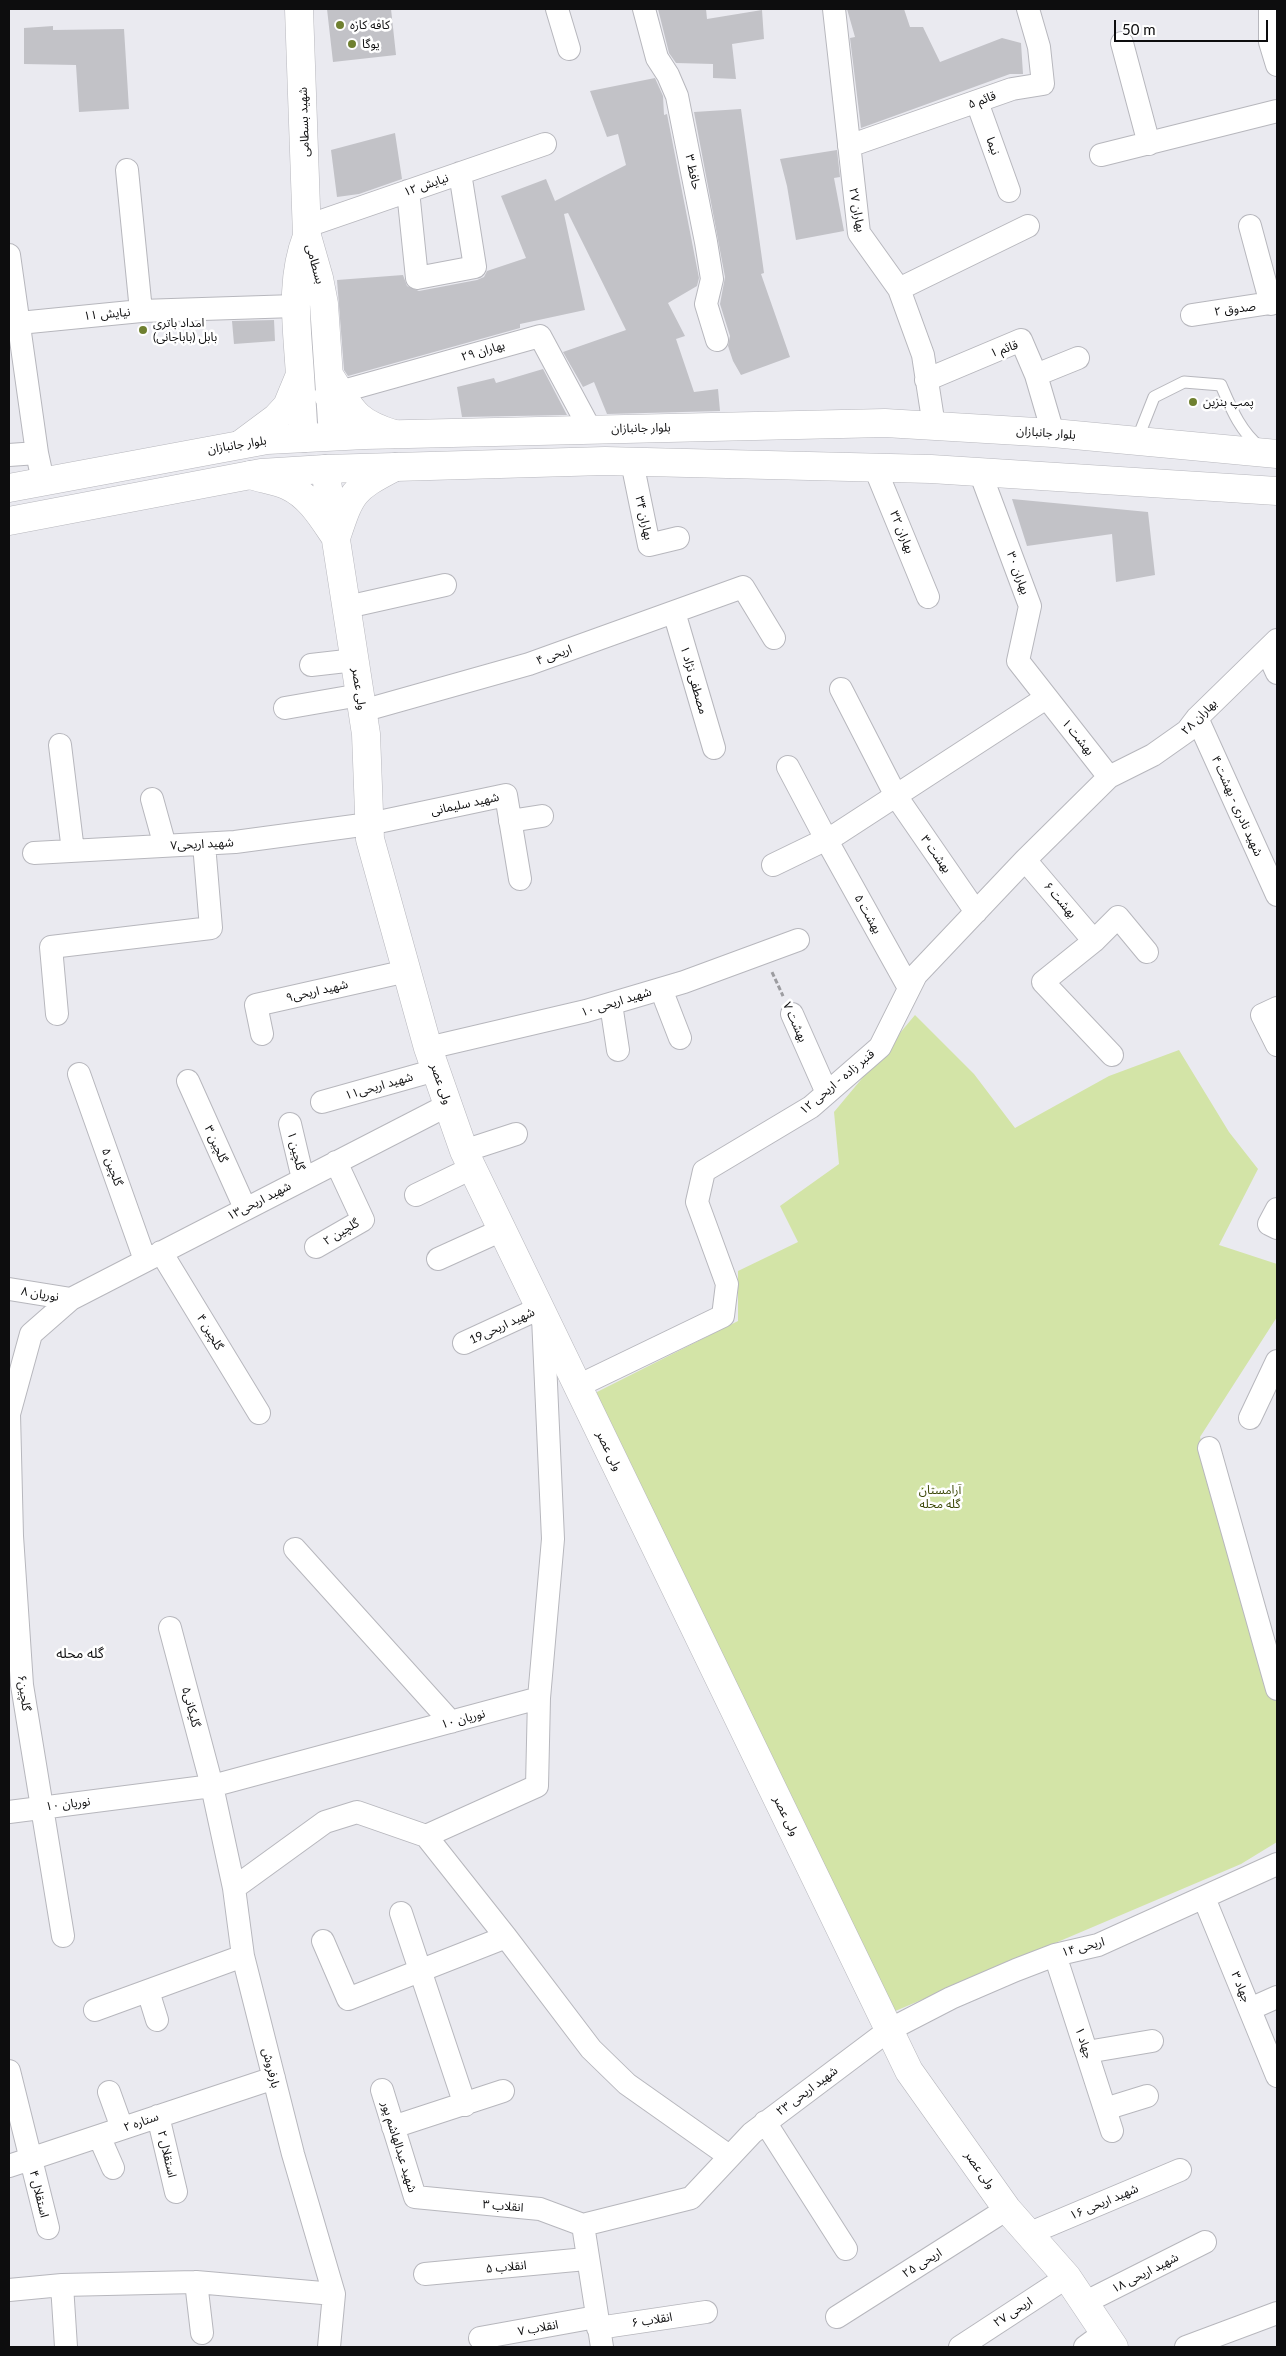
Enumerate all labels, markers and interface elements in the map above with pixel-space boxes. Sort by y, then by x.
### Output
scale bar [1116,10,1270,42]
place label: کافه کازه [350,18,390,32]
marker: کافه کازه [334,19,346,31]
text: 50 m [1122,20,1156,38]
place label: یوگا [362,37,380,51]
marker: یوگا [346,38,358,50]
street label: شهید بسطامی [296,87,312,157]
street label: قائم ۵ [966,88,998,112]
street label: نیما [983,135,1003,157]
street label: حافظ ۳ [682,153,704,191]
street label: نیایش ۱۲ [402,171,450,199]
street label: بهاران ۲۷ [846,187,868,233]
street label: بسطامی [303,243,327,285]
street label: صدوق ۲ [1213,299,1257,319]
street label: نیایش ۱۱ [83,305,131,323]
place label: امداد باتری بابل (باباجانی) [153,316,217,344]
marker: امداد باتری بابل (باباجانی) [137,324,149,336]
street label: بهاران ۲۹ [459,338,507,364]
street label: قائم ۱ [988,338,1020,360]
place label: پمپ بنزین [1203,395,1254,409]
marker: پمپ بنزین [1187,396,1199,408]
street label: بلوار جانبازان [611,420,671,436]
street label: بلوار جانبازان [1016,424,1076,442]
street label: بلوار جانبازان [207,433,267,457]
street label: بهاران ۳۴ [632,495,656,541]
street label: بهاران ۳۲ [887,509,917,555]
street label: بهاران ۳۰ [1004,549,1032,597]
street label: اریحی ۴ [534,642,574,668]
street label: مصطفی نژاد ۱ [677,644,711,716]
street label: ولی عصر [349,667,369,711]
street label: بهاران ۲۸ [1178,696,1220,738]
street label: بهشت ۱ [1059,716,1097,758]
street label: شهید نادری - بهشت ۴ [1208,753,1266,859]
street label: شهید سلیمانی [430,790,500,818]
street label: بهشت ۳ [918,832,954,876]
street label: شهید اریحی۷ [170,835,234,853]
street label: بهشت ۶ [1041,879,1079,921]
street label: بهشت ۵ [851,892,885,936]
street label: شهید اریحی۹ [285,977,349,1005]
street label: شهید اریحی ۱۰ [579,984,653,1020]
street label: بهشت ۷ [780,1000,810,1044]
street label: قنبر زاده - اریحی ۱۲ [797,1046,877,1118]
street label: ولی عصر [427,1062,455,1106]
street label: شهید اریحی۱۱ [343,1069,415,1103]
street label: گلچین ۳ [201,1123,231,1165]
street label: گلچین ۱ [284,1130,308,1172]
street label: گلچین ۵ [99,1146,125,1188]
street label: شهید اریحی۱۳ [224,1179,294,1223]
street label: گلچین ۲ [320,1216,362,1248]
street label: نوریان ۸ [20,1284,60,1304]
street label: شهید اریحی19 [467,1305,537,1347]
street label: گلچین ۴ [194,1311,226,1353]
street label: ولی عصر [593,1429,625,1473]
park label: آرامستان گله محله [919,1483,961,1511]
district label: گله محله [56,1645,104,1661]
street label: گلچین۶ [14,1674,34,1712]
street label: گلیکانی۵ [179,1685,203,1729]
street label: نوریان ۱۰ [439,1706,487,1732]
street label: نوریان ۱۰ [45,1794,91,1814]
street label: ولی عصر [770,1794,802,1838]
street label: اریحی ۱۴ [1060,1934,1106,1960]
street label: جهاد ۳ [1228,1969,1254,2005]
street label: جهاد ۱ [1072,2025,1096,2061]
street label: بارفروش [259,2046,283,2090]
street label: شهید اریحی ۲۳ [773,2063,841,2119]
street label: شهید عبدالهاشم پور [378,2100,420,2194]
street label: ستاره ۲ [122,2109,160,2135]
street label: استقلال ۲ [155,2129,179,2179]
street label: ولی عصر [962,2148,998,2192]
street label: استقلال ۴ [26,2169,52,2219]
street label: شهید اریحی ۱۶ [1068,2181,1140,2223]
street label: انقلاب ۳ [482,2197,524,2215]
street label: اریحی ۲۵ [900,2245,944,2281]
street label: شهید اریحی ۱۸ [1109,2250,1181,2296]
street label: انقلاب ۵ [485,2258,527,2276]
street label: اریحی ۲۷ [991,2294,1035,2330]
street label: انقلاب ۶ [631,2310,673,2330]
street label: انقلاب ۷ [517,2317,559,2339]

